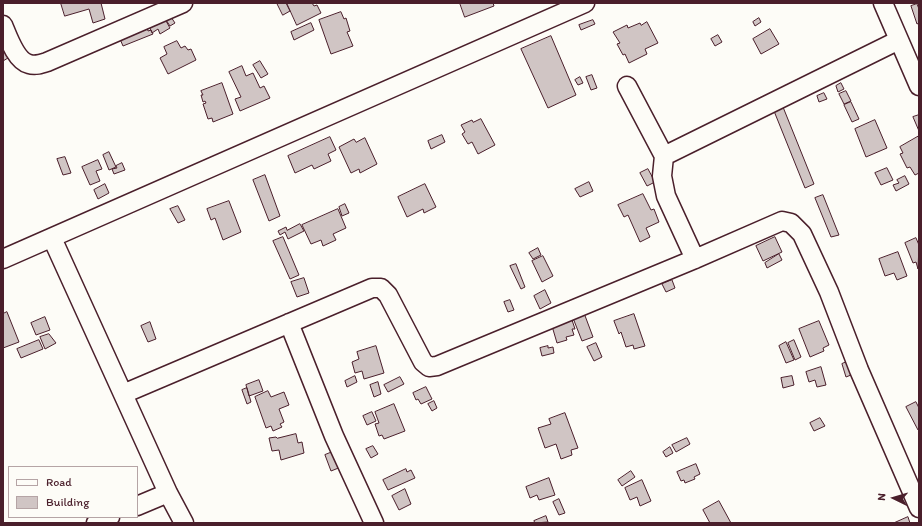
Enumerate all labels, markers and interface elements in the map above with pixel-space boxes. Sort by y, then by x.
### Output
legend [8,466,138,518]
text: Road [46,475,72,489]
north arrow [874,478,914,518]
text: N [875,493,888,501]
text: Building [46,495,89,509]

